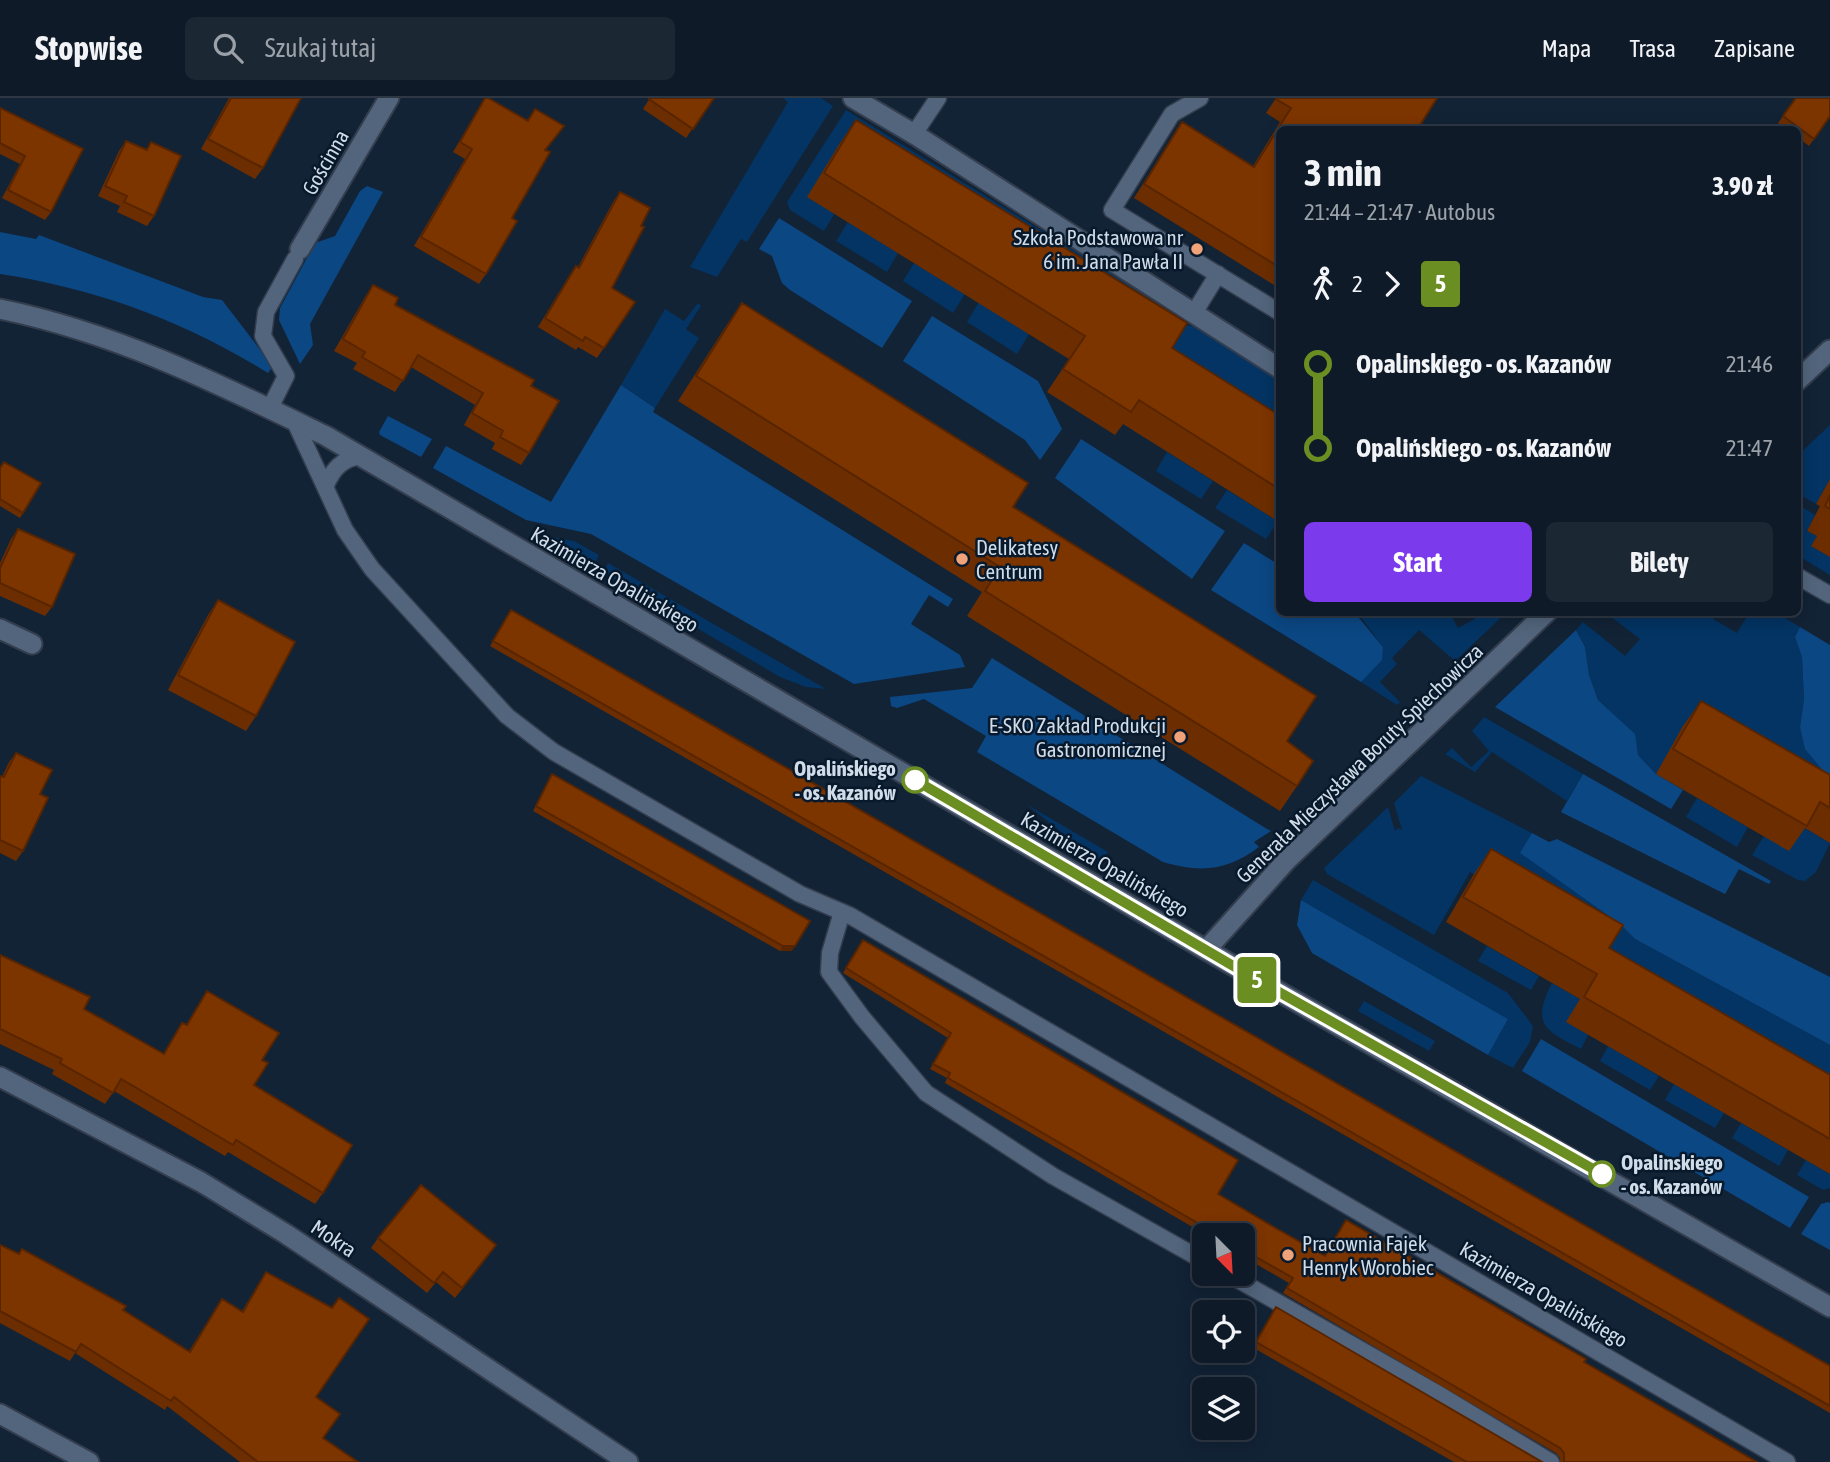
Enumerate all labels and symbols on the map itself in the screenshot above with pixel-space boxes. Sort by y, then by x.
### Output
street label: Gościnna [297,125,353,199]
place label: Szkoła Podstawowa nr 6 im. Jana Pawła II [1013,225,1184,273]
marker: Szkoła Podstawowa nr 6 im. Jana Pawła II [1189,241,1205,257]
street label: Kazimierza Opalińskiego [527,521,703,637]
place label: Delikatesy Centrum [976,535,1058,583]
marker: Delikatesy Centrum [954,551,970,567]
street label: Generała Mieczysława Boruty-Spiechowicza [1231,639,1487,887]
place label: E-SKO Zakład Produkcji Gastronomicznej [989,713,1166,761]
marker: E-SKO Zakład Produkcji Gastronomicznej [1172,729,1188,745]
place label: Opalińskiego - os. Kazanów [794,756,896,804]
marker: Opalińskiego - os. Kazanów [902,767,928,793]
street label: Kazimierza Opalińskiego [1017,806,1193,922]
line badge: 5 [1234,957,1280,1003]
place label: Opalinskiego - os. Kazanów [1621,1150,1723,1198]
marker: Opalinskiego - os. Kazanów [1589,1161,1615,1187]
street label: Mokra [307,1214,361,1262]
north arrow [1192,1223,1255,1286]
place label: Pracownia Fajek Henryk Worobiec [1302,1231,1434,1279]
street label: Kazimierza Opalińskiego [1456,1236,1632,1352]
marker: Pracownia Fajek Henryk Worobiec [1280,1247,1296,1263]

